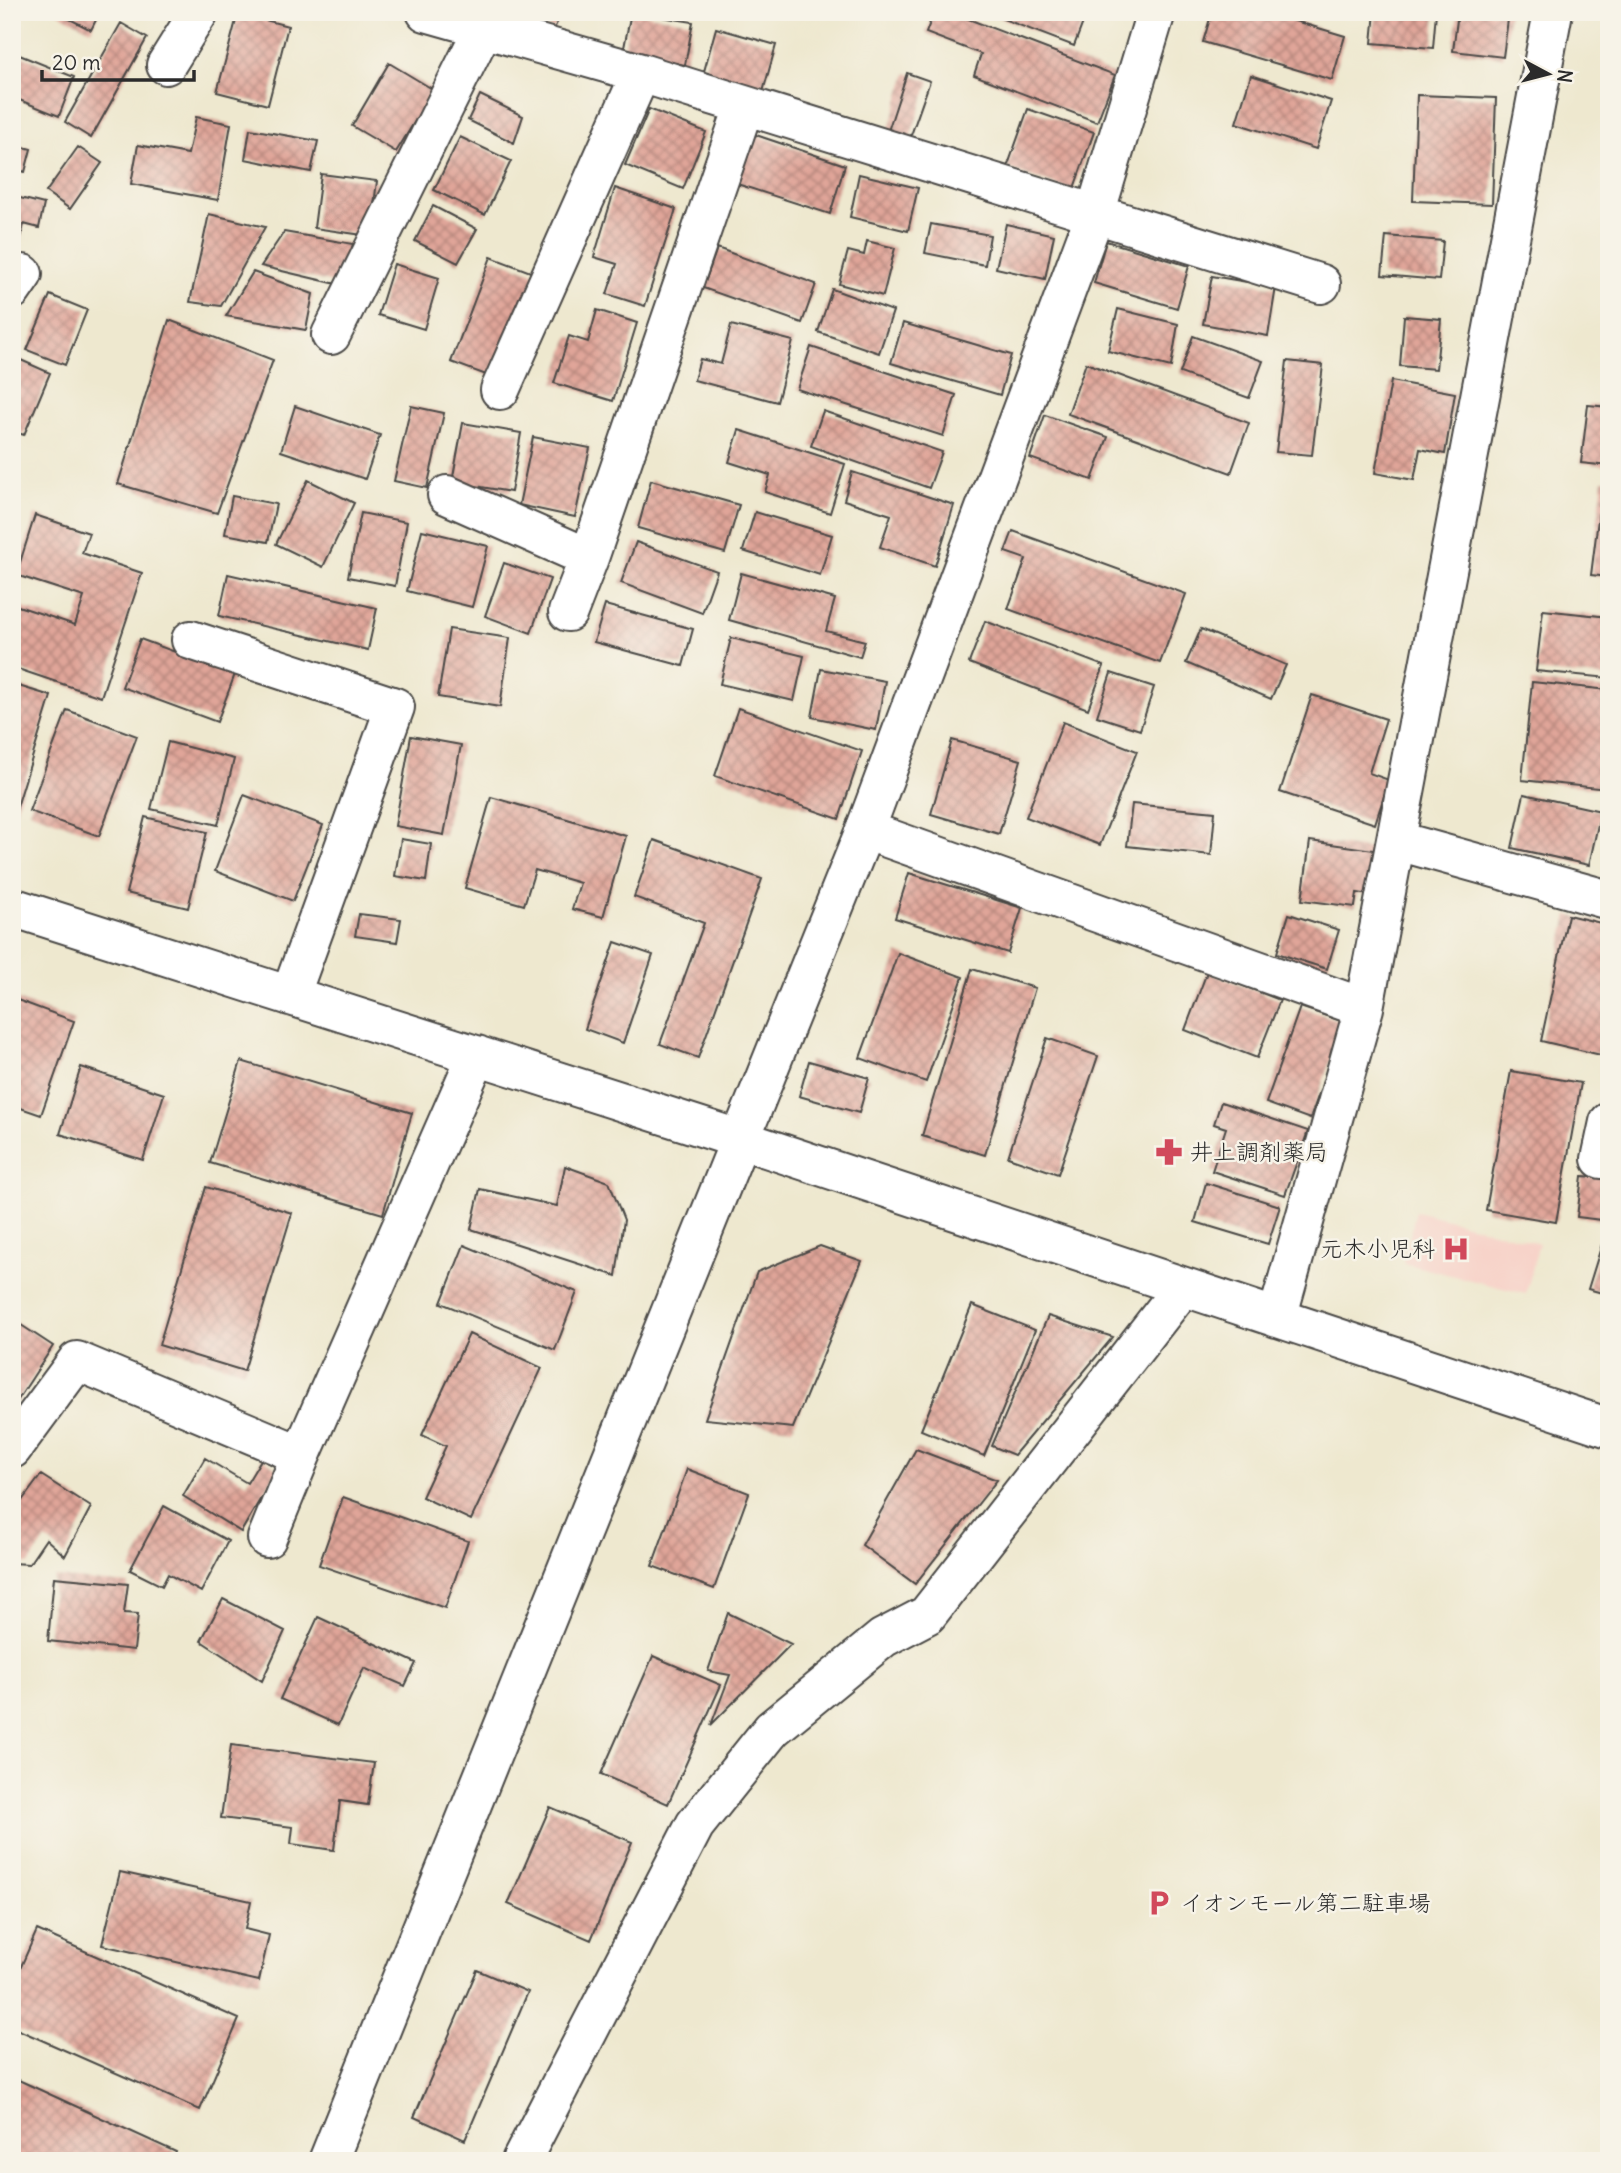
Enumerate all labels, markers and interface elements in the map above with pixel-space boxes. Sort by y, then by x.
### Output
scale bar [42,38,194,82]
north arrow [1512,38,1582,108]
text: 20 m [52,49,101,76]
text: N [1552,68,1578,84]
pharmacy icon: 井上調剤薬局 [1154,1137,1184,1167]
place label: 井上調剤薬局 [1190,1137,1328,1166]
place label: 元木小児科 [1320,1234,1435,1263]
hospital icon: 元木小児科 [1441,1234,1471,1264]
parking icon: イオンモール第二駐車場 [1144,1888,1174,1918]
place label: イオンモール第二駐車場 [1180,1888,1431,1917]

